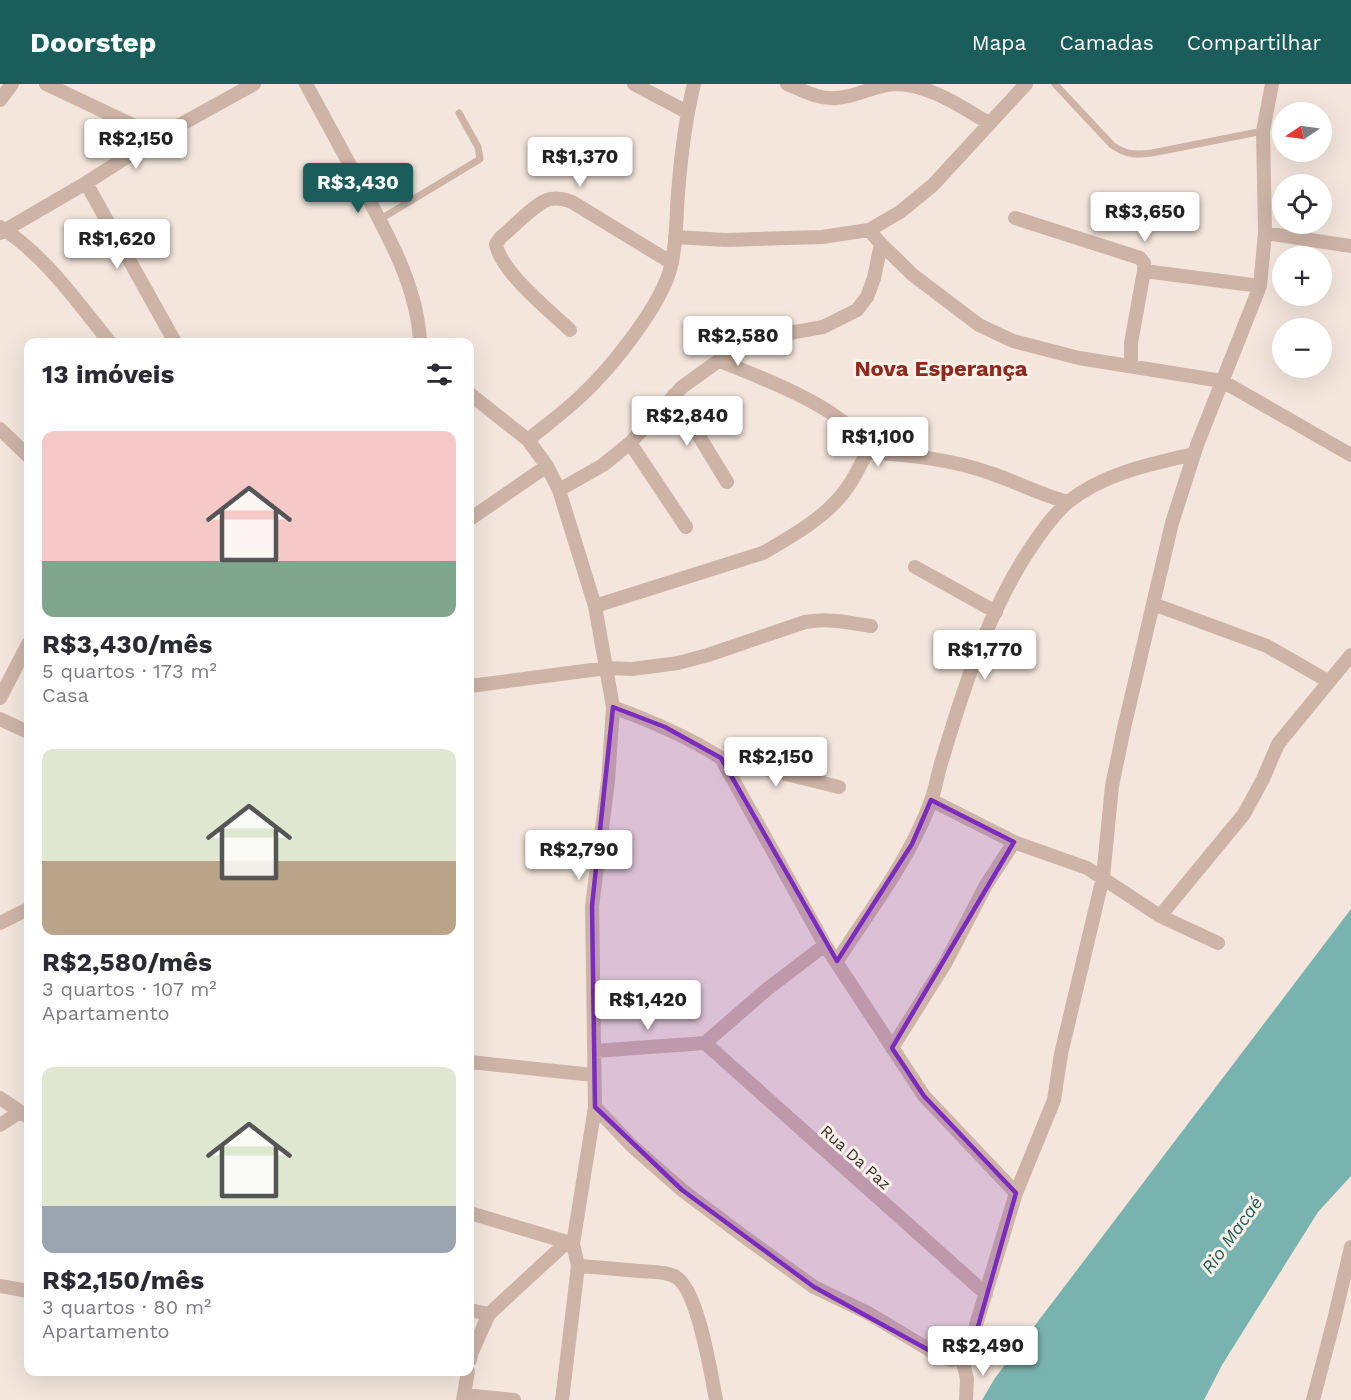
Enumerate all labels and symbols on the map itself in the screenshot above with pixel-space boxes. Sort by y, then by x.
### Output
north arrow [1272,102,1332,162]
pin: R$2,150 [81,119,191,170]
pin: R$1,370 [525,137,635,188]
pin: R$3,430 [303,163,413,214]
pin: R$3,650 [1090,192,1200,243]
pin: R$1,620 [62,219,172,270]
pin: R$2,580 [683,316,793,367]
district label: Nova Esperança [854,356,1028,381]
pin: R$2,840 [632,396,742,447]
pin: R$1,100 [823,417,933,468]
pin: R$1,770 [930,630,1040,681]
pin: R$2,150 [721,737,831,788]
pin: R$2,790 [524,830,634,881]
pin: R$1,420 [593,980,703,1031]
street label: Rua Da Paz [817,1121,895,1194]
water label: Rio Macaé [1197,1192,1266,1277]
pin: R$2,490 [928,1326,1038,1377]

